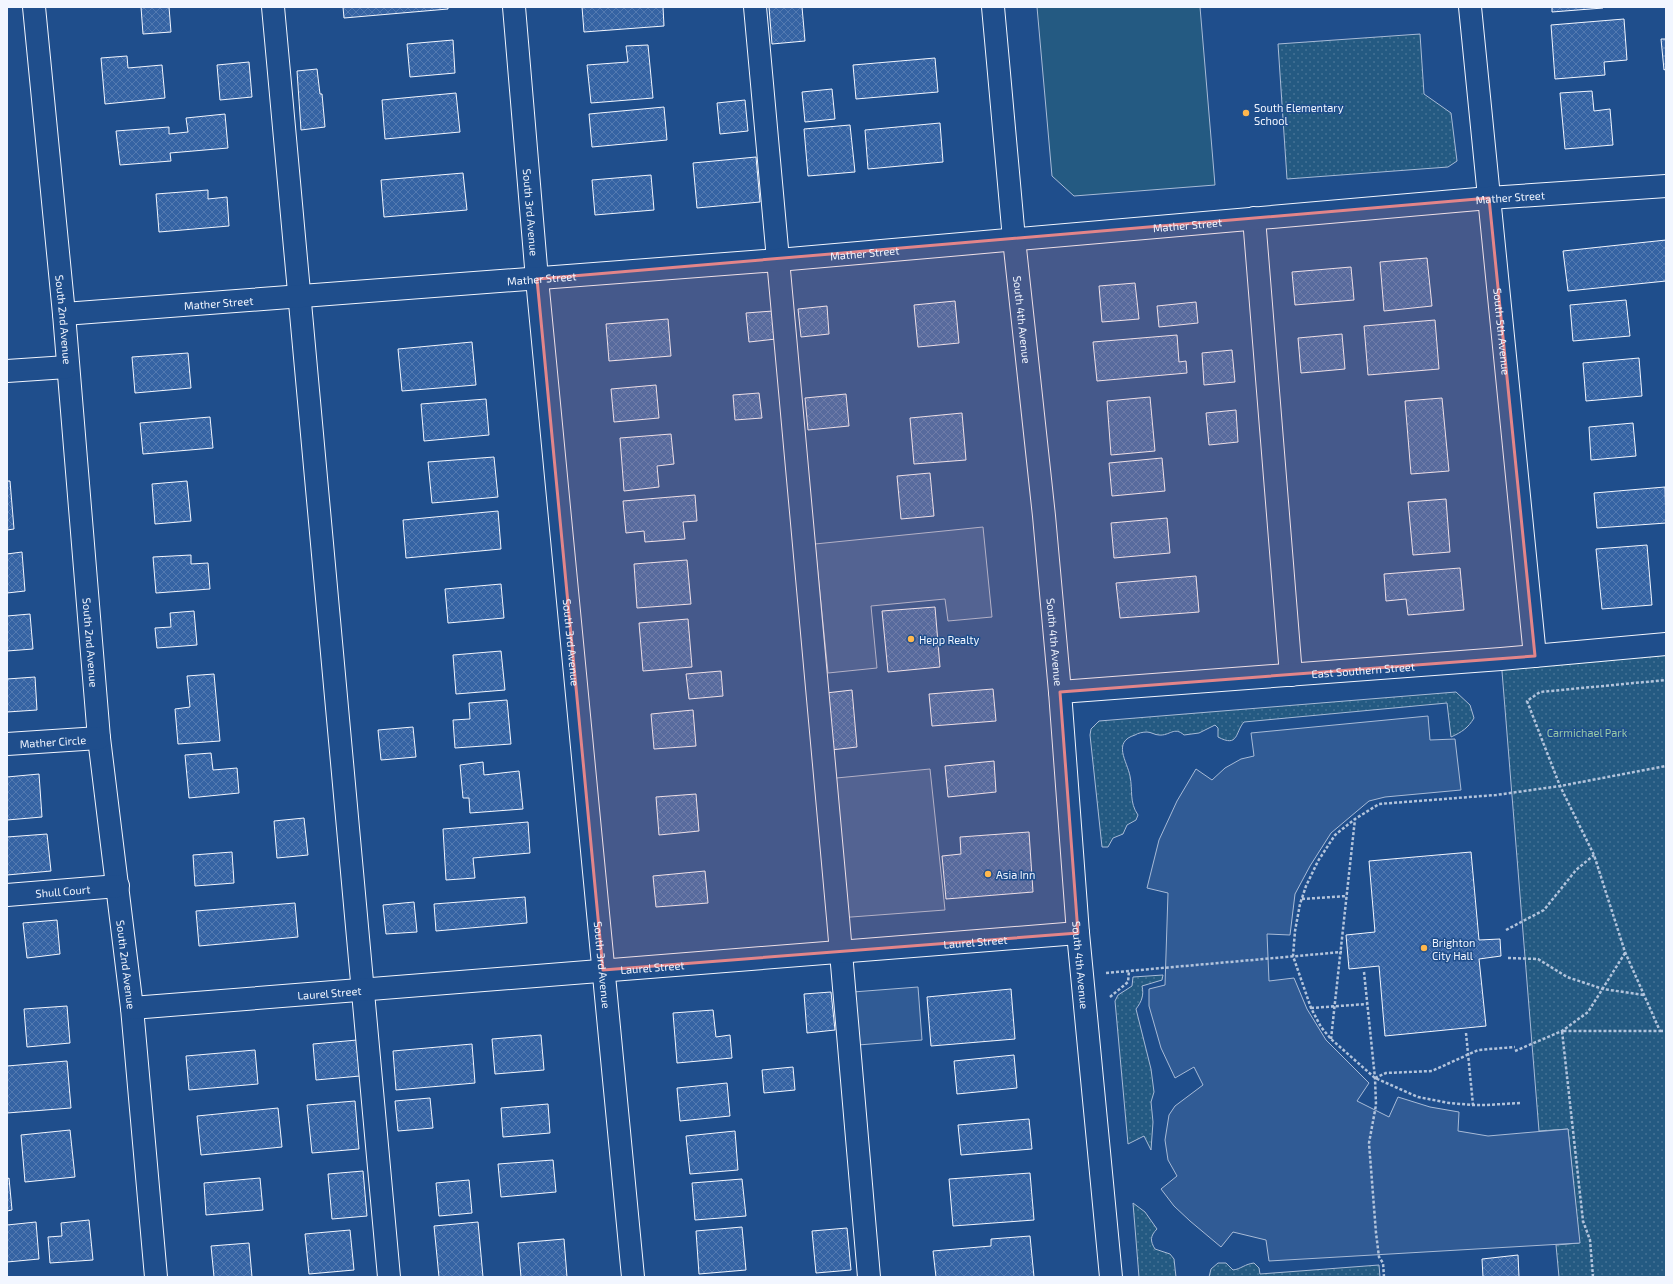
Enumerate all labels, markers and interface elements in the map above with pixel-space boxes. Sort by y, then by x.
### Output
place label: South Elementary School [1254,101,1344,127]
marker: South Elementary School [1241,108,1251,118]
street label: South 3rd Avenue [521,168,542,257]
street label: Mather Street [1475,188,1545,206]
street label: Mather Street [1152,215,1223,234]
street label: Mather Street [829,243,900,262]
street label: Mather Street [506,269,577,287]
street label: South 2nd Avenue [54,274,75,365]
street label: South 4th Avenue [1012,275,1034,364]
street label: South 5th Avenue [1492,287,1513,376]
street label: Mather Street [183,293,254,311]
street label: South 2nd Avenue [81,597,101,688]
street label: South 4th Avenue [1045,597,1066,687]
street label: South 3rd Avenue [561,598,583,687]
place label: Hepp Realty [919,633,980,646]
marker: Hepp Realty [906,634,916,644]
street label: East Southern Street [1311,659,1415,680]
park label: Carmichael Park [1547,726,1628,739]
street label: Mather Circle [19,732,87,750]
place label: Asia Inn [996,868,1035,881]
marker: Asia Inn [983,869,993,879]
street label: Shull Court [35,882,91,899]
street label: South 2nd Avenue [115,919,139,1010]
street label: South 4th Avenue [1071,920,1092,1010]
street label: South 3rd Avenue [592,921,614,1009]
street label: Laurel Street [943,932,1008,950]
place label: Brighton City Hall [1432,936,1475,962]
marker: Brighton City Hall [1419,943,1429,953]
street label: Laurel Street [620,958,685,976]
street label: Laurel Street [297,983,362,1001]

